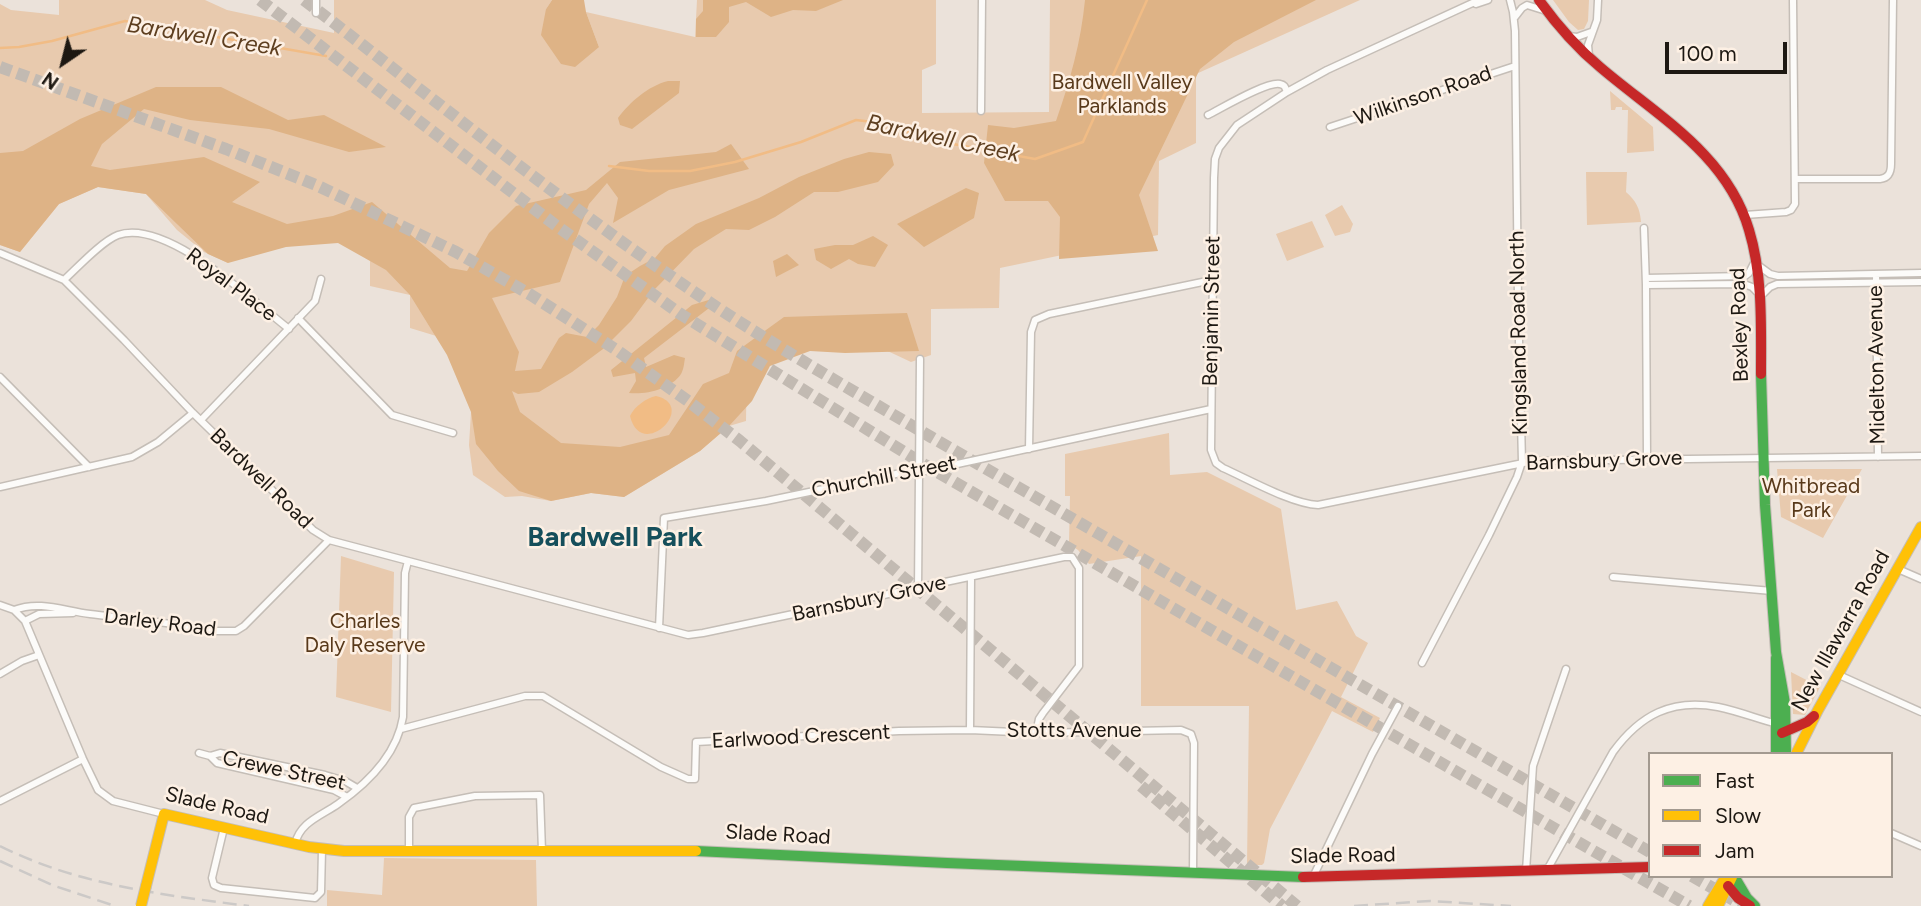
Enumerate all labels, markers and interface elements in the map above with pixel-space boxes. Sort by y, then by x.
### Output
water label: Bardwell Creek [125,11,283,63]
north arrow [28,28,98,98]
scale bar [1669,28,1792,72]
text: 100 m [1678,41,1737,66]
street label: Wilkinson Road [1351,61,1495,131]
text: N [38,67,63,94]
park label: Bardwell Valley Parklands [1052,70,1192,120]
water label: Bardwell Creek [864,109,1022,169]
street label: Kingsland Road North [1505,230,1533,436]
street label: Benjamin Street [1198,235,1226,387]
street label: Royal Place [181,243,281,327]
street label: Bexley Road [1725,267,1755,383]
street label: Midelton Avenue [1863,285,1891,445]
street label: Bardwell Road [204,424,318,534]
street label: Barnsbury Grove [1525,446,1683,476]
street label: Churchill Street [810,451,958,503]
park label: Whitbread Park [1762,474,1860,524]
district label: Bardwell Park [527,521,703,555]
street label: New Illawarra Road [1786,546,1896,716]
street label: Barnsbury Grove [790,570,948,628]
street label: Darley Road [103,604,217,642]
park label: Charles Daly Reserve [304,609,426,659]
street label: Stotts Avenue [1007,718,1141,744]
street label: Earlwood Crescent [711,720,891,754]
street label: Crewe Street [220,746,348,796]
legend [1648,752,1893,878]
text: Fast [1715,768,1755,793]
street label: Slade Road [163,782,271,830]
text: Slow [1715,803,1761,828]
street label: Slade Road [725,820,831,850]
text: Jam [1715,838,1754,863]
street label: Slade Road [1290,842,1396,870]

